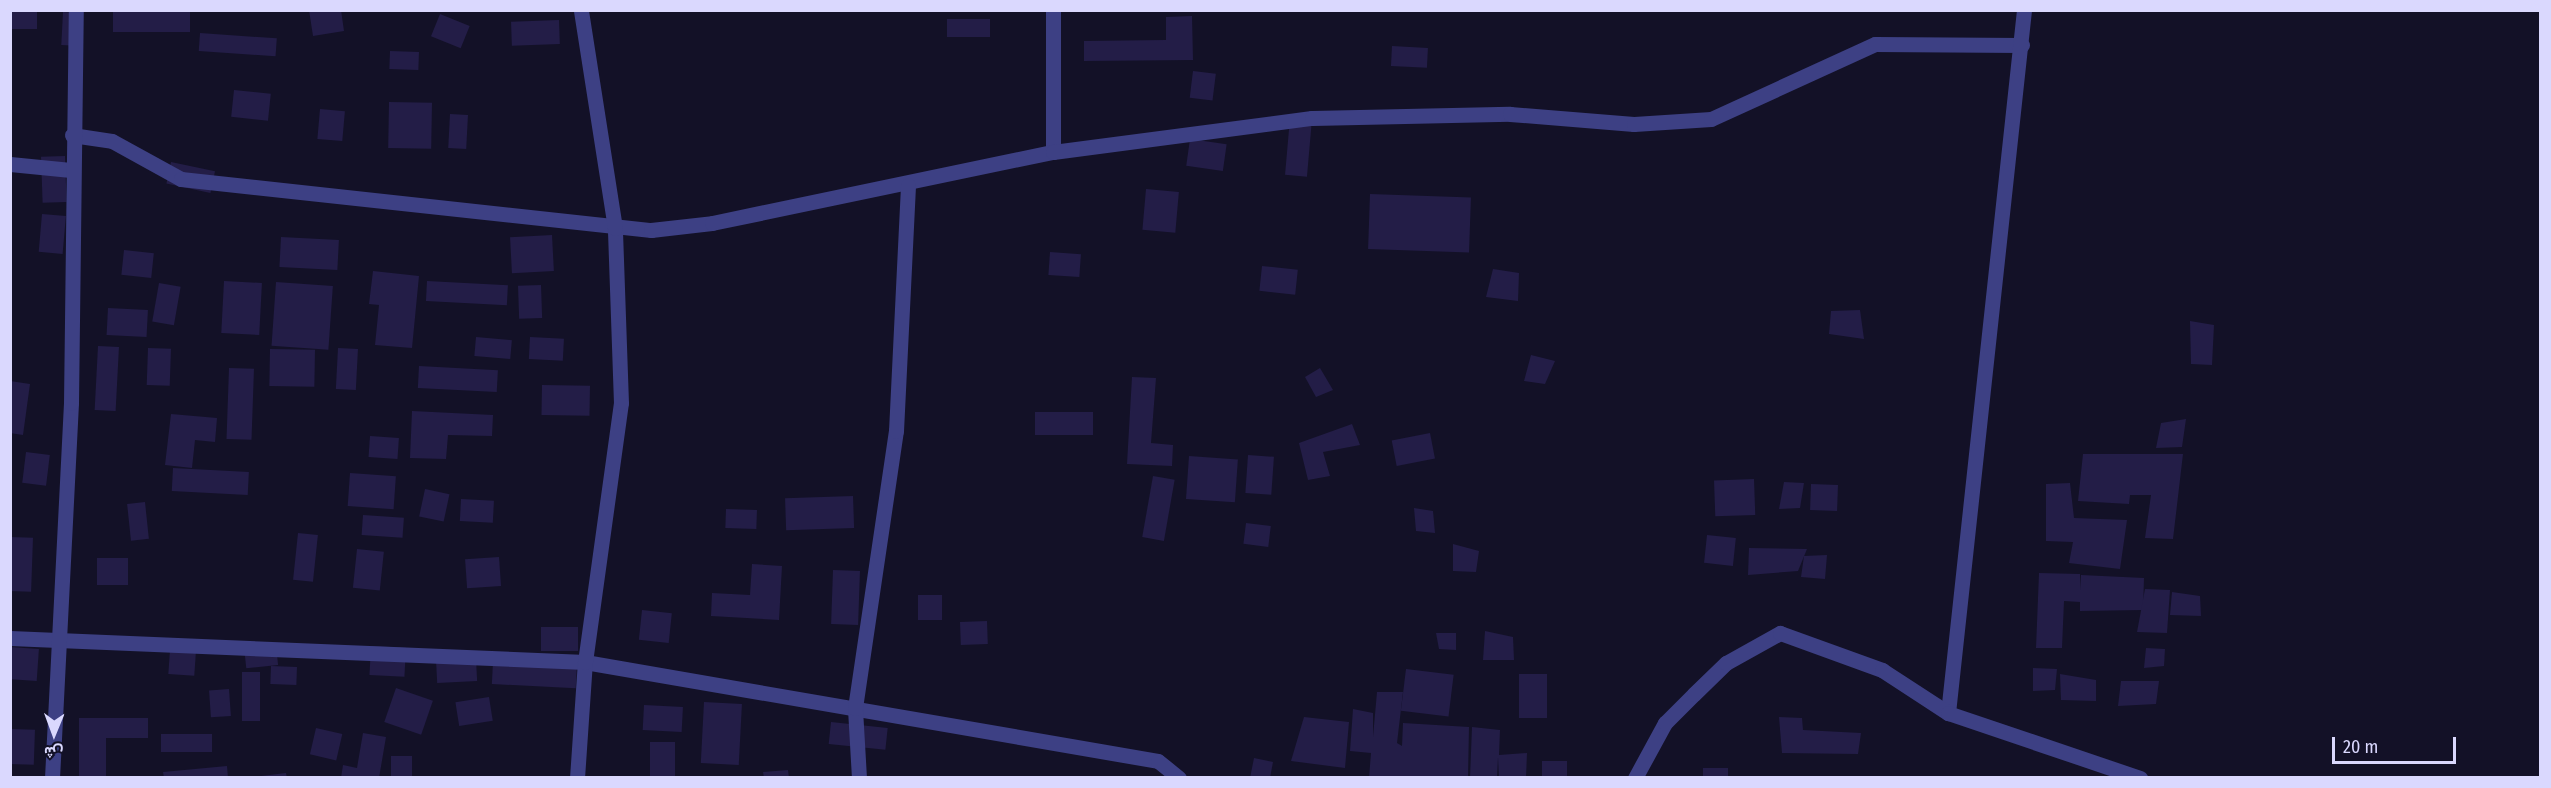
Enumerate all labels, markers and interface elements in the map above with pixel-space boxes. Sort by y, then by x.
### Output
north arrow [24,704,84,764]
scale bar [2335,725,2460,763]
text: 20 m [2343,736,2378,758]
text: ش [44,743,63,762]

